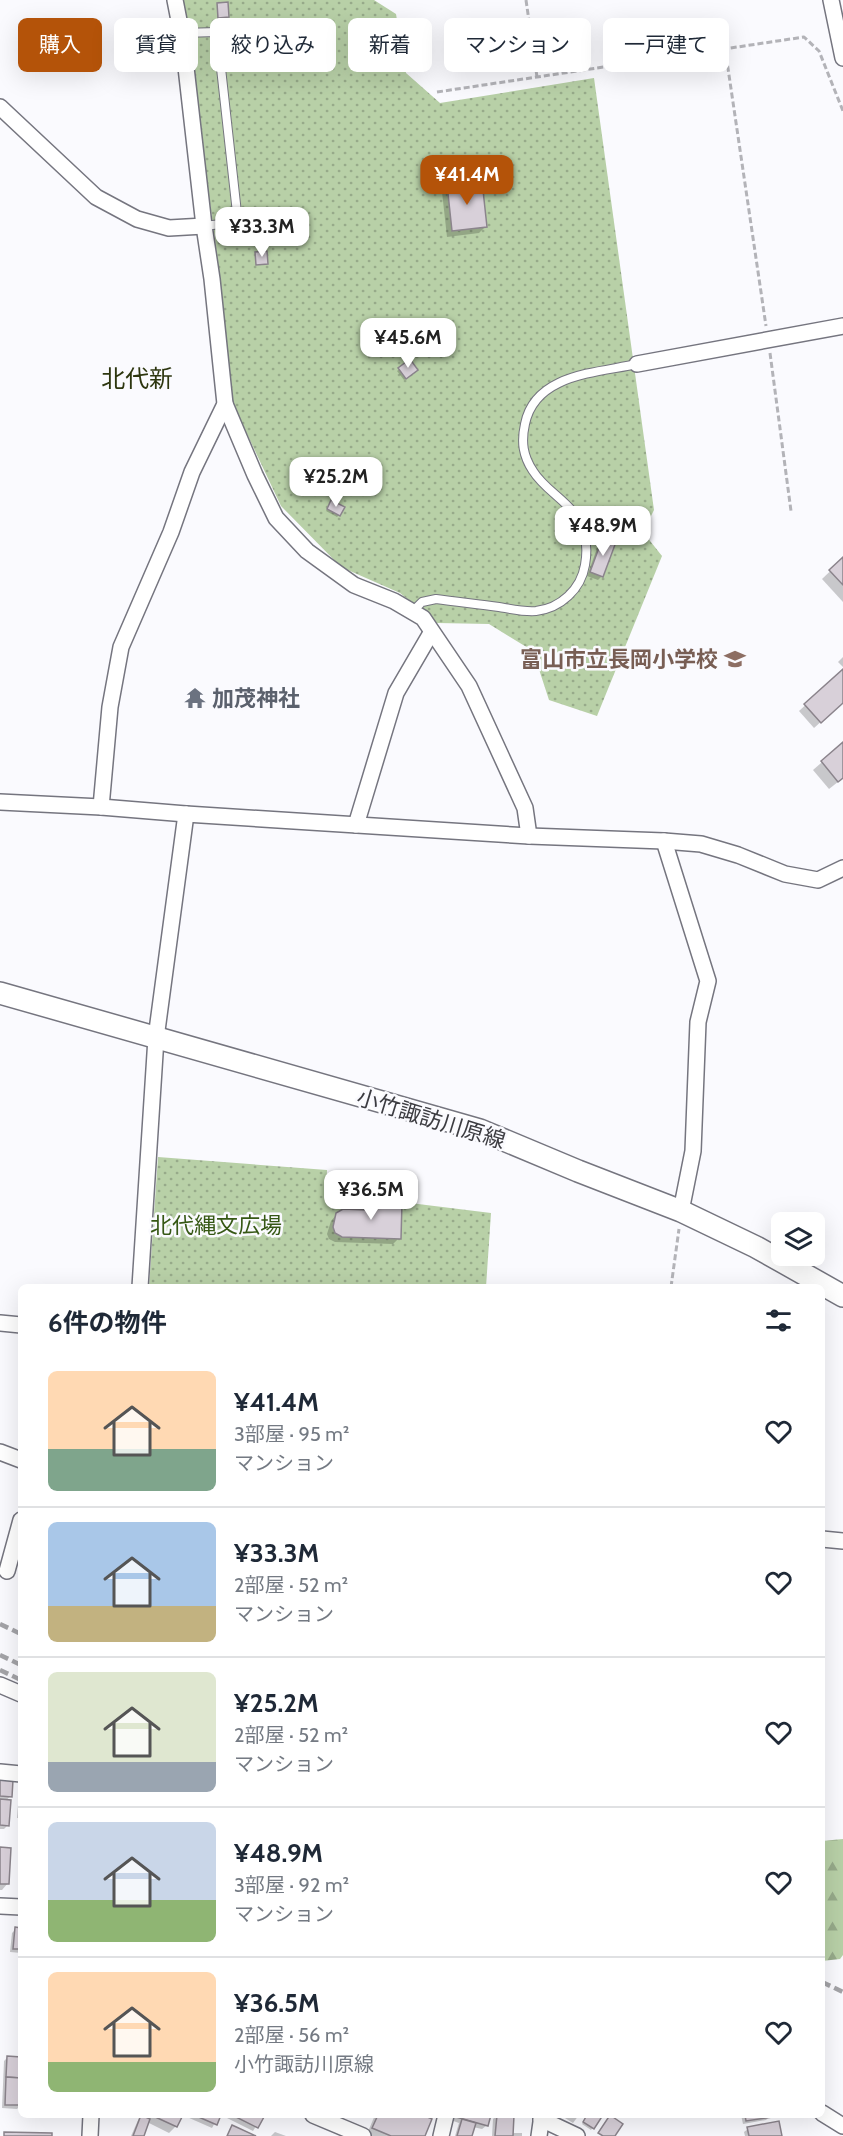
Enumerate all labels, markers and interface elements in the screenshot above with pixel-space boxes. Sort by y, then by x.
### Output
chip: 購入 [18,18,102,72]
chip: 賃貸 [114,18,198,72]
chip: 絞り込み [210,18,336,72]
chip: 新着 [348,18,432,72]
chip: マンション [444,18,591,72]
chip: 一戸建て [603,18,729,72]
pin: ¥41.4M [418,155,516,206]
text: ¥41.4M [434,162,500,186]
pin: ¥33.3M [213,207,311,258]
text: ¥33.3M [229,214,295,238]
pin: ¥45.6M [359,318,457,369]
text: ¥45.6M [374,325,442,349]
district label: 北代新 [101,364,173,393]
pin: ¥25.2M [287,457,385,508]
text: ¥25.2M [303,464,369,488]
pin: ¥48.9M [554,506,652,557]
text: ¥48.9M [569,513,637,537]
place label: 富山市立長岡小学校 [520,646,718,673]
school or university icon: 富山市立長岡小学校 [723,647,747,671]
place label: 加茂神社 [212,685,300,712]
temple icon: 加茂神社 [183,686,207,710]
street label: 小竹諏訪川原線 [353,1084,509,1154]
pin: ¥36.5M [322,1170,420,1221]
text: ¥36.5M [338,1177,404,1201]
park label: 北代縄文広場 [150,1212,282,1239]
map controls [771,1212,825,1266]
button: layers [771,1212,825,1266]
icon: filters [762,1304,795,1337]
text: 6件の物件 [48,1307,167,1339]
text: ¥41.4M [234,1386,319,1418]
icon: home [96,1395,168,1467]
icon: heart [762,1415,795,1448]
text: 3部屋 · 95 m² [234,1422,349,1446]
text: マンション [234,1451,334,1475]
text: ¥33.3M [234,1537,319,1569]
icon: home [96,1546,168,1618]
icon: heart [762,1566,795,1599]
text: 2部屋 · 52 m² [234,1573,348,1597]
text: マンション [234,1602,334,1626]
text: ¥25.2M [234,1687,319,1719]
icon: home [96,1696,168,1768]
icon: heart [762,1716,795,1749]
text: 2部屋 · 52 m² [234,1723,348,1747]
text: マンション [234,1752,334,1776]
text: ¥48.9M [234,1837,323,1869]
icon: home [96,1846,168,1918]
icon: heart [762,1866,795,1899]
text: 3部屋 · 92 m² [234,1873,349,1897]
text: マンション [234,1902,334,1926]
text: ¥36.5M [234,1987,320,2019]
icon: home [96,1996,168,2068]
icon: heart [762,2016,795,2049]
text: 2部屋 · 56 m² [234,2023,349,2047]
text: 小竹諏訪川原線 [234,2052,374,2076]

